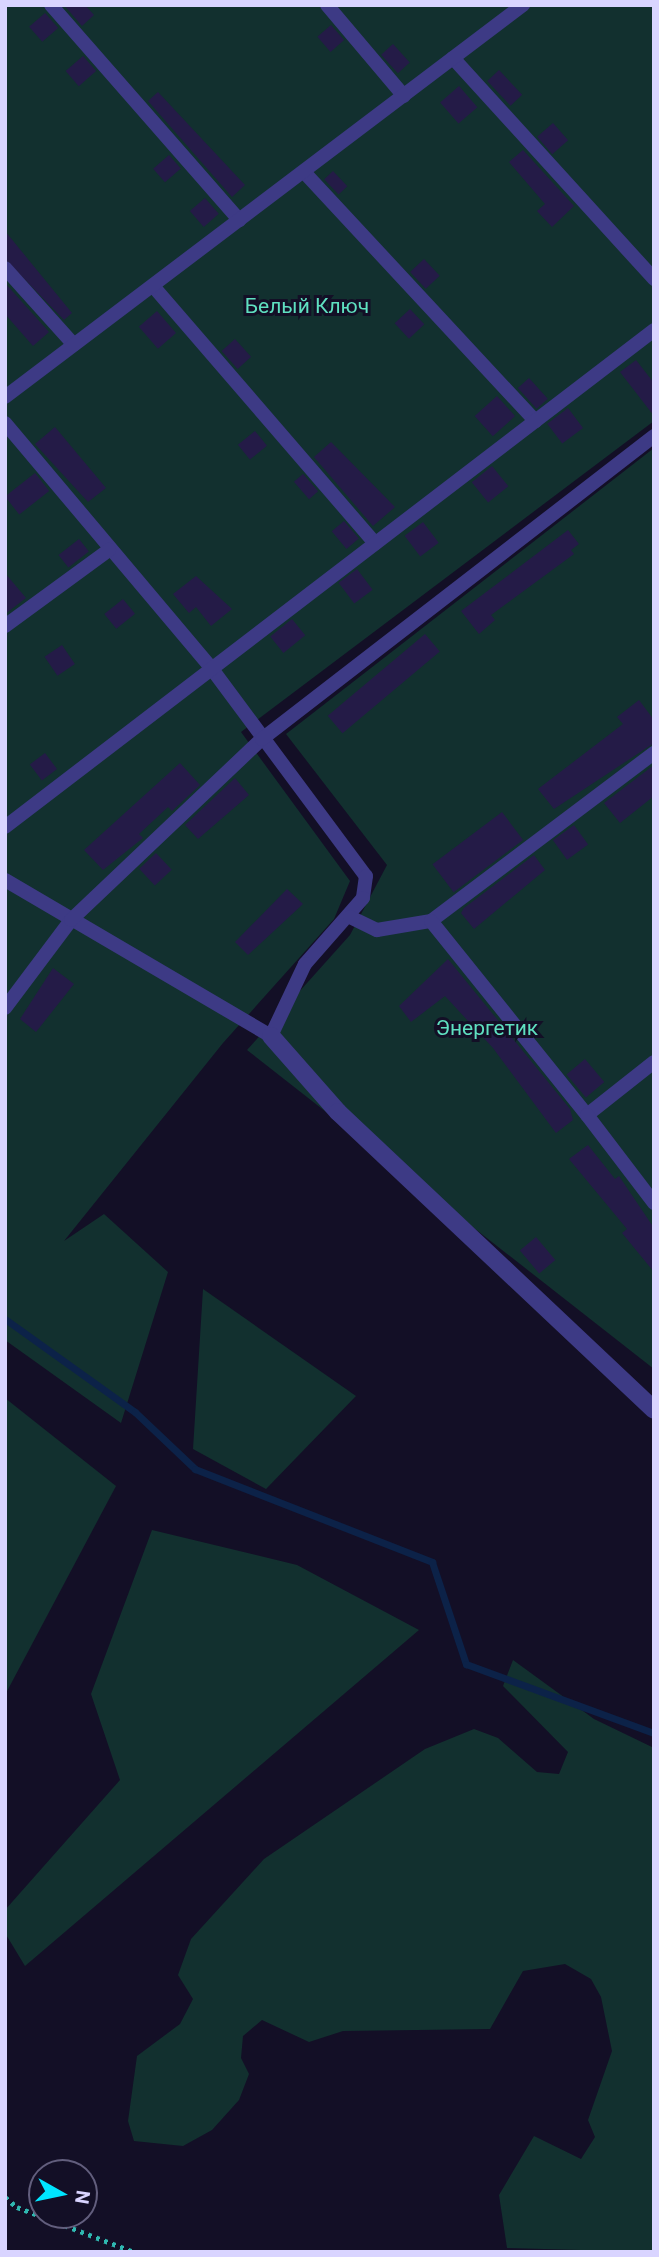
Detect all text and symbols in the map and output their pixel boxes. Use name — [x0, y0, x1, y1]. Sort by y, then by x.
park label: Белый Ключ — [245, 293, 369, 319]
park label: Энергетик — [436, 1015, 538, 1041]
north arrow — [28, 2159, 98, 2229]
text: N — [70, 2189, 95, 2205]

